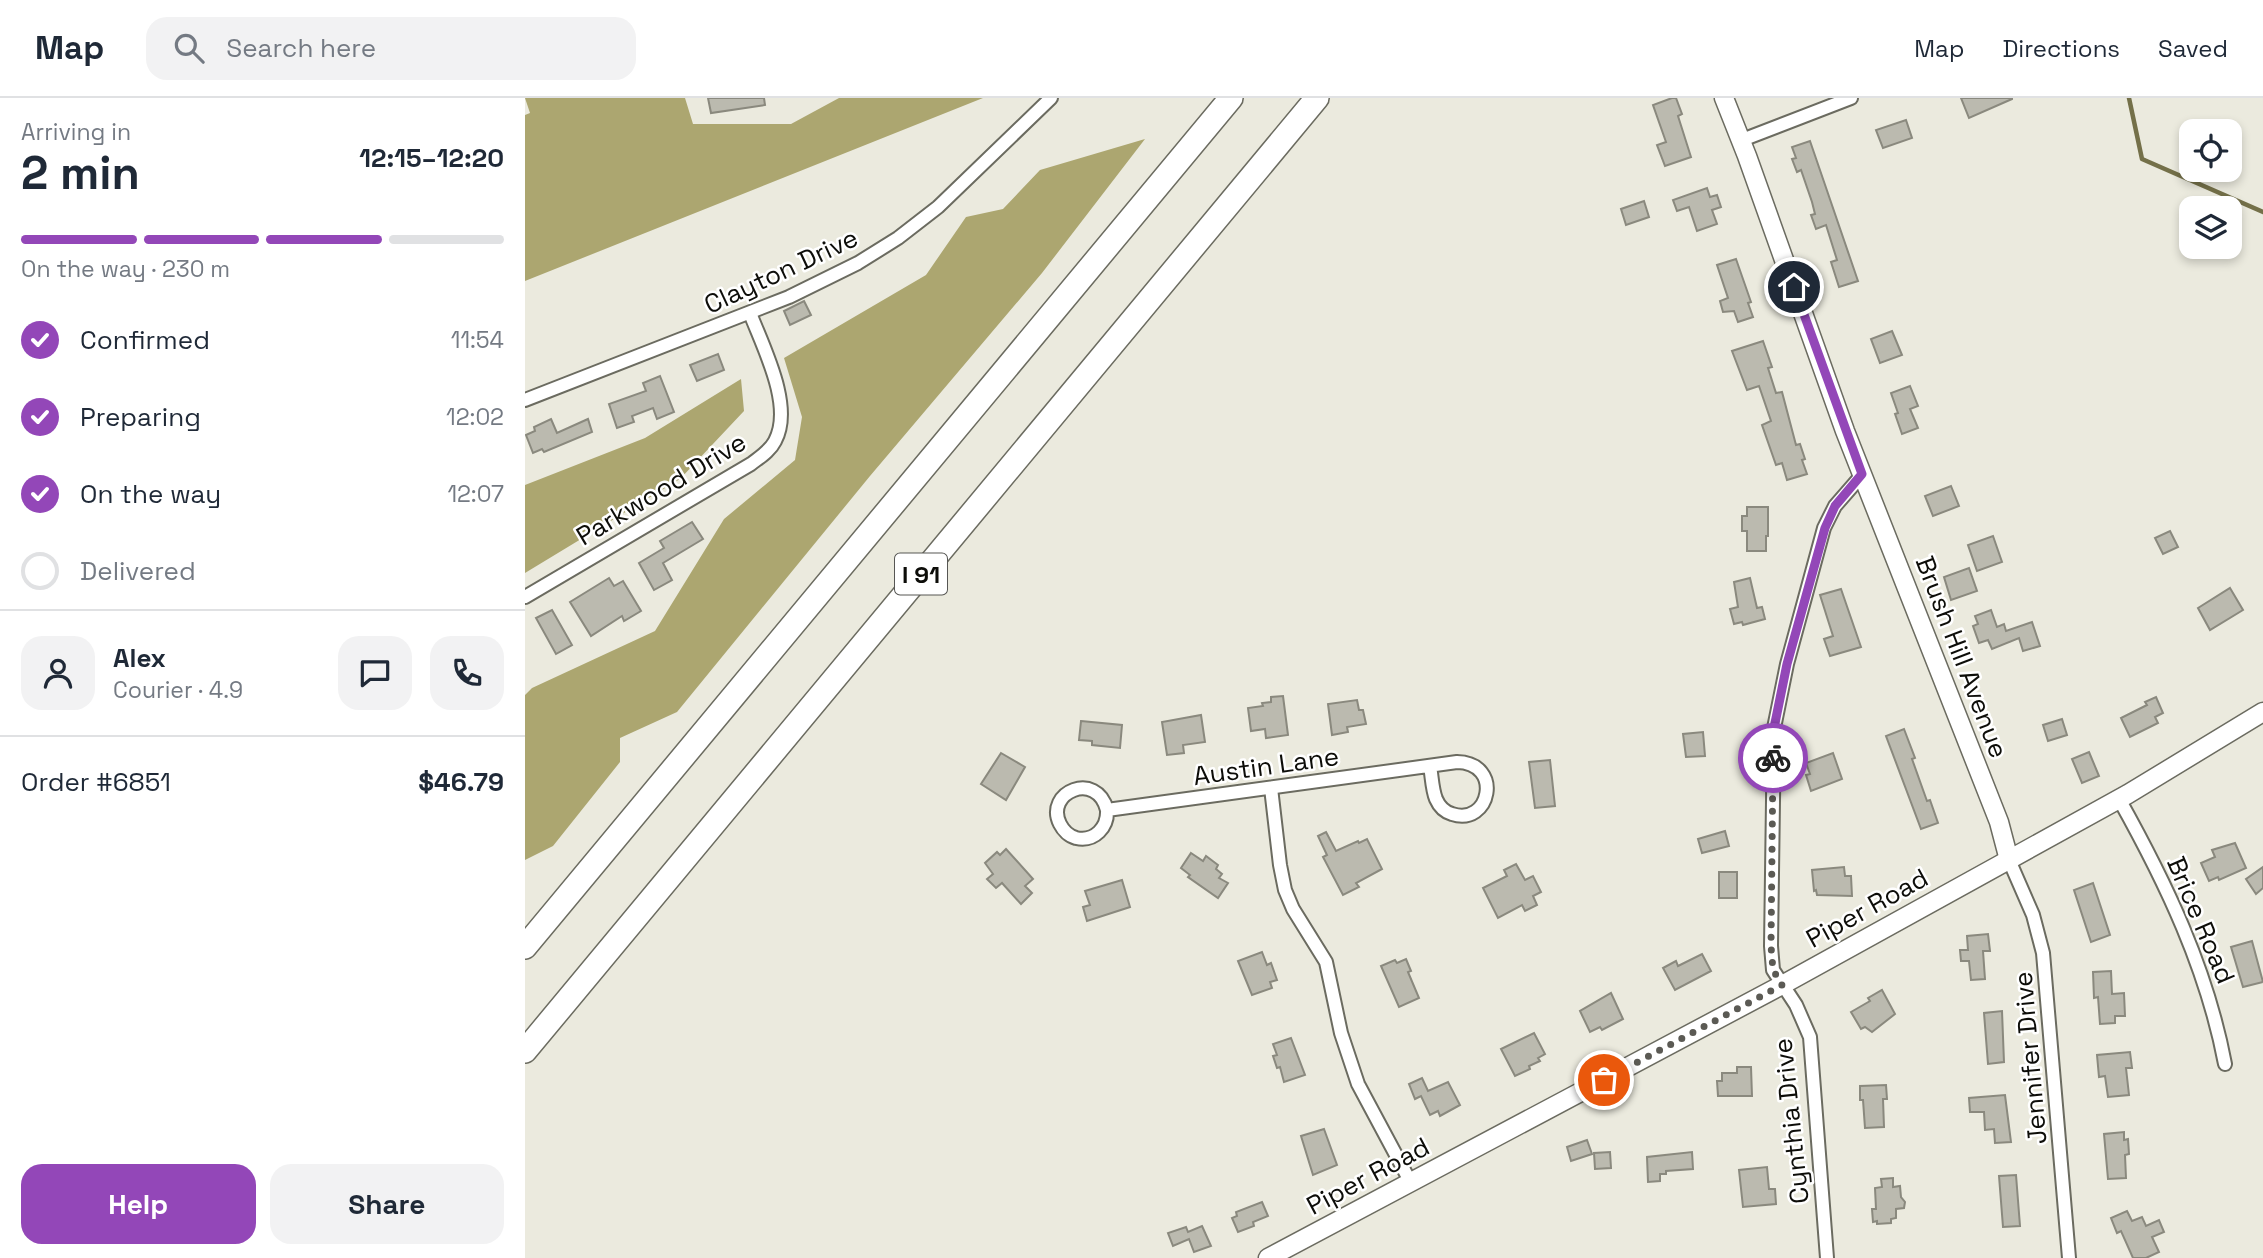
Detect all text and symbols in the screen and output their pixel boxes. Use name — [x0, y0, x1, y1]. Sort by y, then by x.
search box — [146, 17, 636, 80]
text: Map — [35, 27, 104, 69]
icon: search — [170, 29, 208, 67]
text: Search here — [226, 31, 376, 65]
text: Map — [1914, 33, 1964, 64]
text: Directions — [2002, 33, 2120, 64]
text: Saved — [2158, 33, 2228, 64]
text: Arriving in — [21, 117, 131, 147]
map controls — [2179, 119, 2242, 259]
button: locate — [2179, 119, 2242, 182]
text: 12:15–12:20 — [359, 141, 504, 175]
text: 2 min — [21, 144, 140, 202]
button: layers — [2179, 196, 2242, 259]
street label: Clayton Drive — [699, 220, 863, 322]
text: On the way · 230 m — [21, 254, 230, 284]
pin — [1764, 257, 1824, 317]
icon: home — [1775, 268, 1813, 306]
icon: check — [21, 321, 59, 359]
text: Confirmed — [80, 323, 210, 357]
text: 11:54 — [451, 325, 504, 355]
icon: check — [21, 398, 59, 436]
text: Preparing — [80, 400, 201, 434]
text: 12:02 — [446, 402, 504, 432]
street label: Parkwood Drive — [570, 425, 752, 553]
icon: check — [21, 475, 59, 513]
text: On the way — [80, 477, 221, 511]
text: 12:07 — [447, 479, 504, 509]
street label: Brush Hill Avenue — [1908, 551, 2016, 763]
text: Delivered — [80, 554, 196, 588]
road number: I 91 — [895, 554, 947, 594]
button: person — [21, 636, 95, 710]
button: chat — [338, 636, 412, 710]
button: phone — [430, 636, 504, 710]
text: Alex — [113, 641, 166, 675]
text: Courier · 4.9 — [113, 675, 243, 705]
courier — [1738, 723, 1808, 793]
street label: Austin Lane — [1191, 739, 1341, 793]
icon: bike — [1754, 739, 1792, 777]
text: Order #6851 — [21, 765, 171, 799]
text: $46.79 — [418, 765, 504, 799]
street label: Brice Road — [2159, 851, 2243, 989]
street label: Piper Road — [1800, 861, 1934, 955]
street label: Jennifer Drive — [2006, 970, 2054, 1146]
street label: Cynthia Drive — [1765, 1036, 1817, 1206]
pin — [1574, 1050, 1634, 1110]
icon: bag — [1585, 1061, 1623, 1099]
street label: Piper Road — [1301, 1129, 1435, 1223]
button: Help — [21, 1164, 256, 1244]
button: Share — [270, 1164, 504, 1244]

